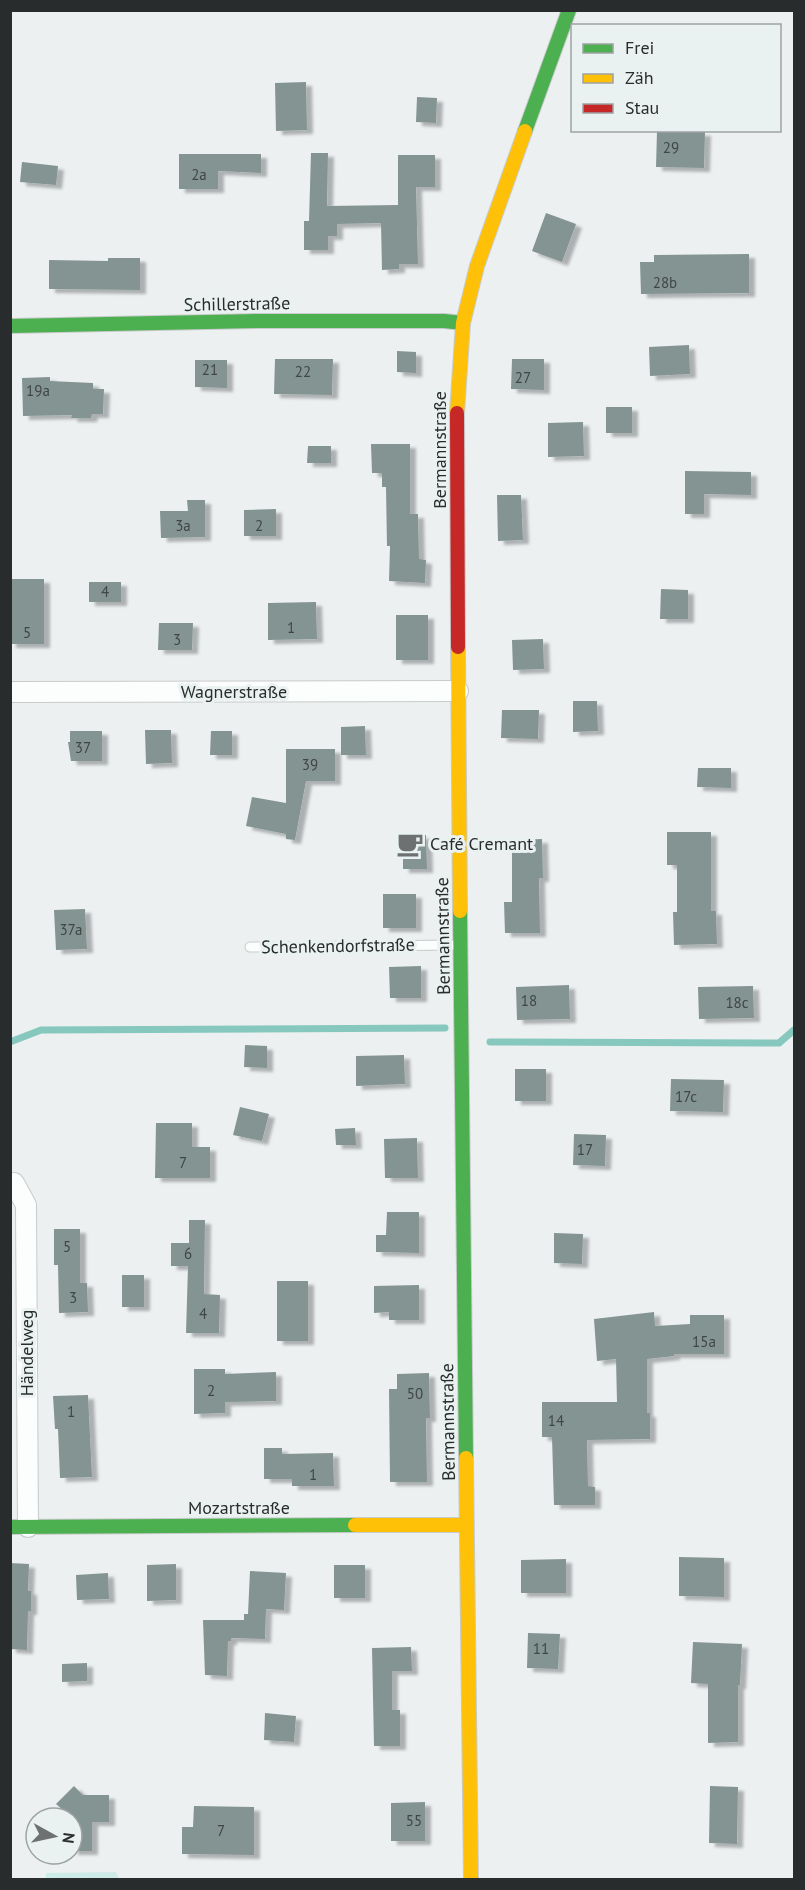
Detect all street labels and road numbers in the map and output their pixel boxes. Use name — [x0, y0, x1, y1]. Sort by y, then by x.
street label: Schillerstraße — [183, 291, 291, 316]
street label: Bermannstraße — [428, 391, 451, 509]
street label: Wagnerstraße — [181, 680, 287, 703]
street label: Bermannstraße — [430, 877, 455, 995]
street label: Schenkendorfstraße — [261, 933, 415, 958]
street label: Händelweg — [15, 1310, 38, 1396]
street label: Bermannstraße — [435, 1363, 460, 1481]
street label: Mozartstraße — [188, 1496, 290, 1519]

